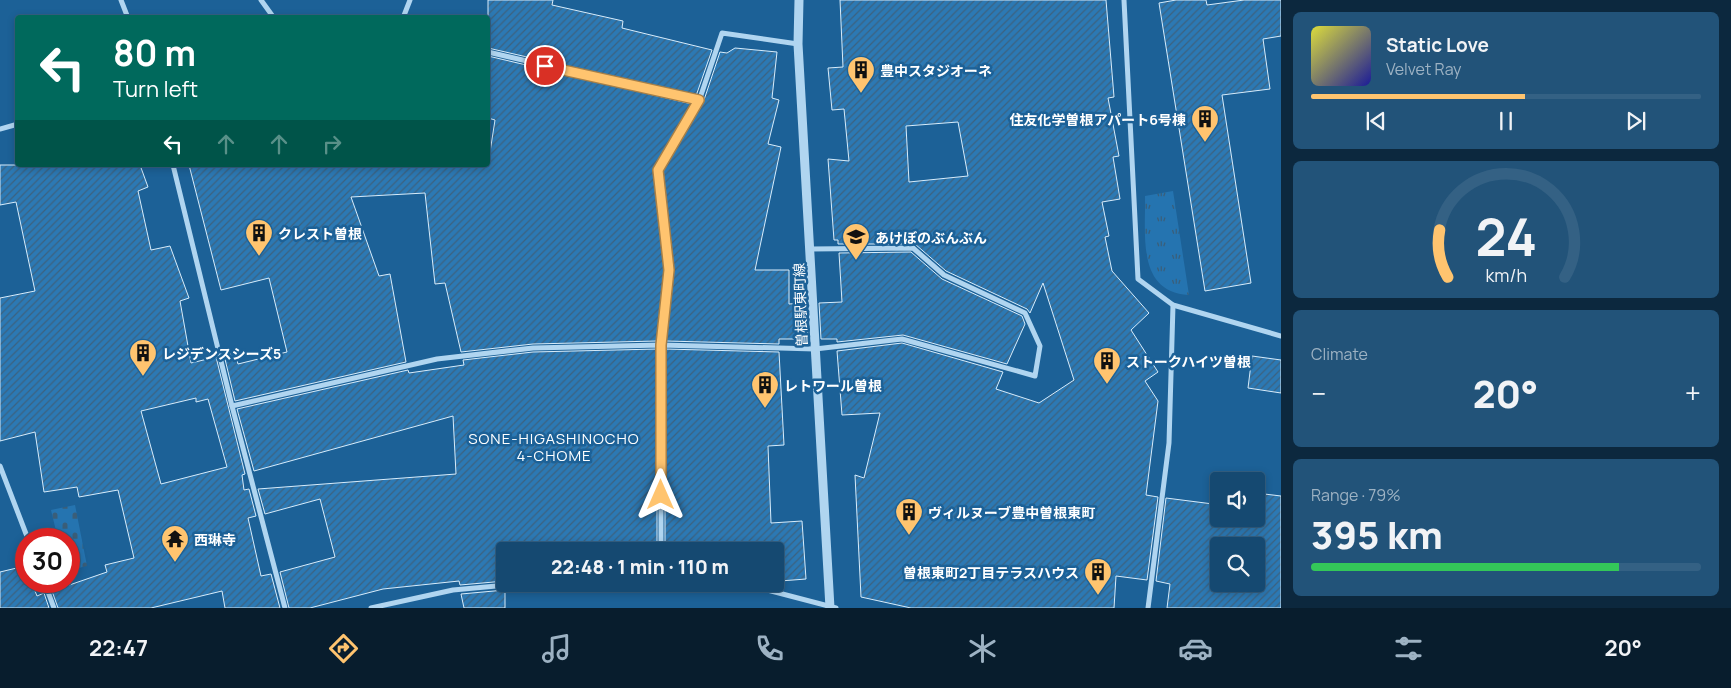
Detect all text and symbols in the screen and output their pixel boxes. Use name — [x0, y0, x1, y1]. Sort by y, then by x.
text: 80 m — [113, 29, 196, 77]
text: Static Love — [1386, 32, 1489, 58]
icon: left — [30, 35, 95, 100]
pin — [524, 45, 566, 87]
icon: arrive — [531, 52, 559, 80]
building icon: 豊中スタジオーネ — [846, 55, 876, 94]
text: Velvet Ray — [1386, 58, 1462, 80]
place label: 豊中スタジオーネ — [880, 61, 992, 80]
text: Turn left — [113, 74, 198, 104]
building icon: 住友化学曽根アパート6号棟 — [1190, 104, 1220, 143]
icon: previous — [1362, 107, 1390, 135]
icon: pause — [1492, 107, 1520, 135]
icon: next — [1622, 107, 1650, 135]
place label: 住友化学曽根アパート6号棟 — [1010, 110, 1186, 129]
icon: left — [159, 130, 187, 158]
icon: ahead — [212, 130, 240, 158]
icon: ahead — [265, 130, 293, 158]
icon: right — [318, 130, 346, 158]
text: 24 — [1475, 201, 1537, 272]
building icon: クレスト曽根 — [244, 218, 274, 257]
school or university icon: あけぼのぶんぶん — [841, 222, 871, 261]
place label: クレスト曽根 — [278, 224, 362, 243]
place label: あけぼのぶんぶん — [875, 228, 987, 247]
street label: 曽根駅東町線 — [789, 263, 811, 347]
text: km/h — [1485, 263, 1527, 287]
building icon: レジデンスシーズ5 — [128, 338, 158, 377]
text: Climate — [1311, 343, 1368, 365]
place label: レジデンスシーズ5 — [162, 344, 281, 363]
building icon: ストークハイツ曽根 — [1092, 346, 1122, 385]
place label: ストークハイツ曽根 — [1126, 352, 1251, 371]
text: 20° — [1473, 367, 1538, 419]
building icon: レトワール曽根 — [750, 370, 780, 409]
text: − — [1311, 374, 1326, 412]
text: + — [1685, 374, 1701, 412]
place label: レトワール曽根 — [784, 376, 882, 395]
district label: SONE-HIGASHINOCHO 4-CHOME — [468, 428, 640, 466]
position arrow — [634, 468, 686, 520]
map controls — [1210, 472, 1265, 592]
button: sound — [1210, 472, 1265, 527]
text: Range · 79% — [1311, 484, 1401, 506]
building icon: ヴィルヌーブ豊中曽根東町 — [894, 497, 924, 536]
place label: ヴィルヌーブ豊中曽根東町 — [928, 503, 1095, 522]
text: 395 km — [1311, 508, 1443, 560]
temple icon: 西琳寺 — [160, 524, 190, 563]
speed limit sign: 30 — [15, 528, 80, 593]
place label: 西琳寺 — [194, 530, 236, 549]
button: search — [1210, 537, 1265, 592]
text: 22:48 · 1 min · 110 m — [551, 554, 729, 580]
building icon: 曽根東町2丁目テラスハウス — [1083, 557, 1113, 596]
place label: 曽根東町2丁目テラスハウス — [903, 563, 1079, 582]
icon: directions — [326, 631, 361, 666]
icon: music — [539, 631, 574, 666]
icon: phone — [752, 631, 787, 666]
icon: climate — [965, 631, 1000, 666]
icon: car — [1178, 631, 1213, 666]
icon: filters — [1391, 631, 1426, 666]
text: 22:47 — [89, 633, 148, 663]
text: 20° — [1604, 633, 1642, 663]

